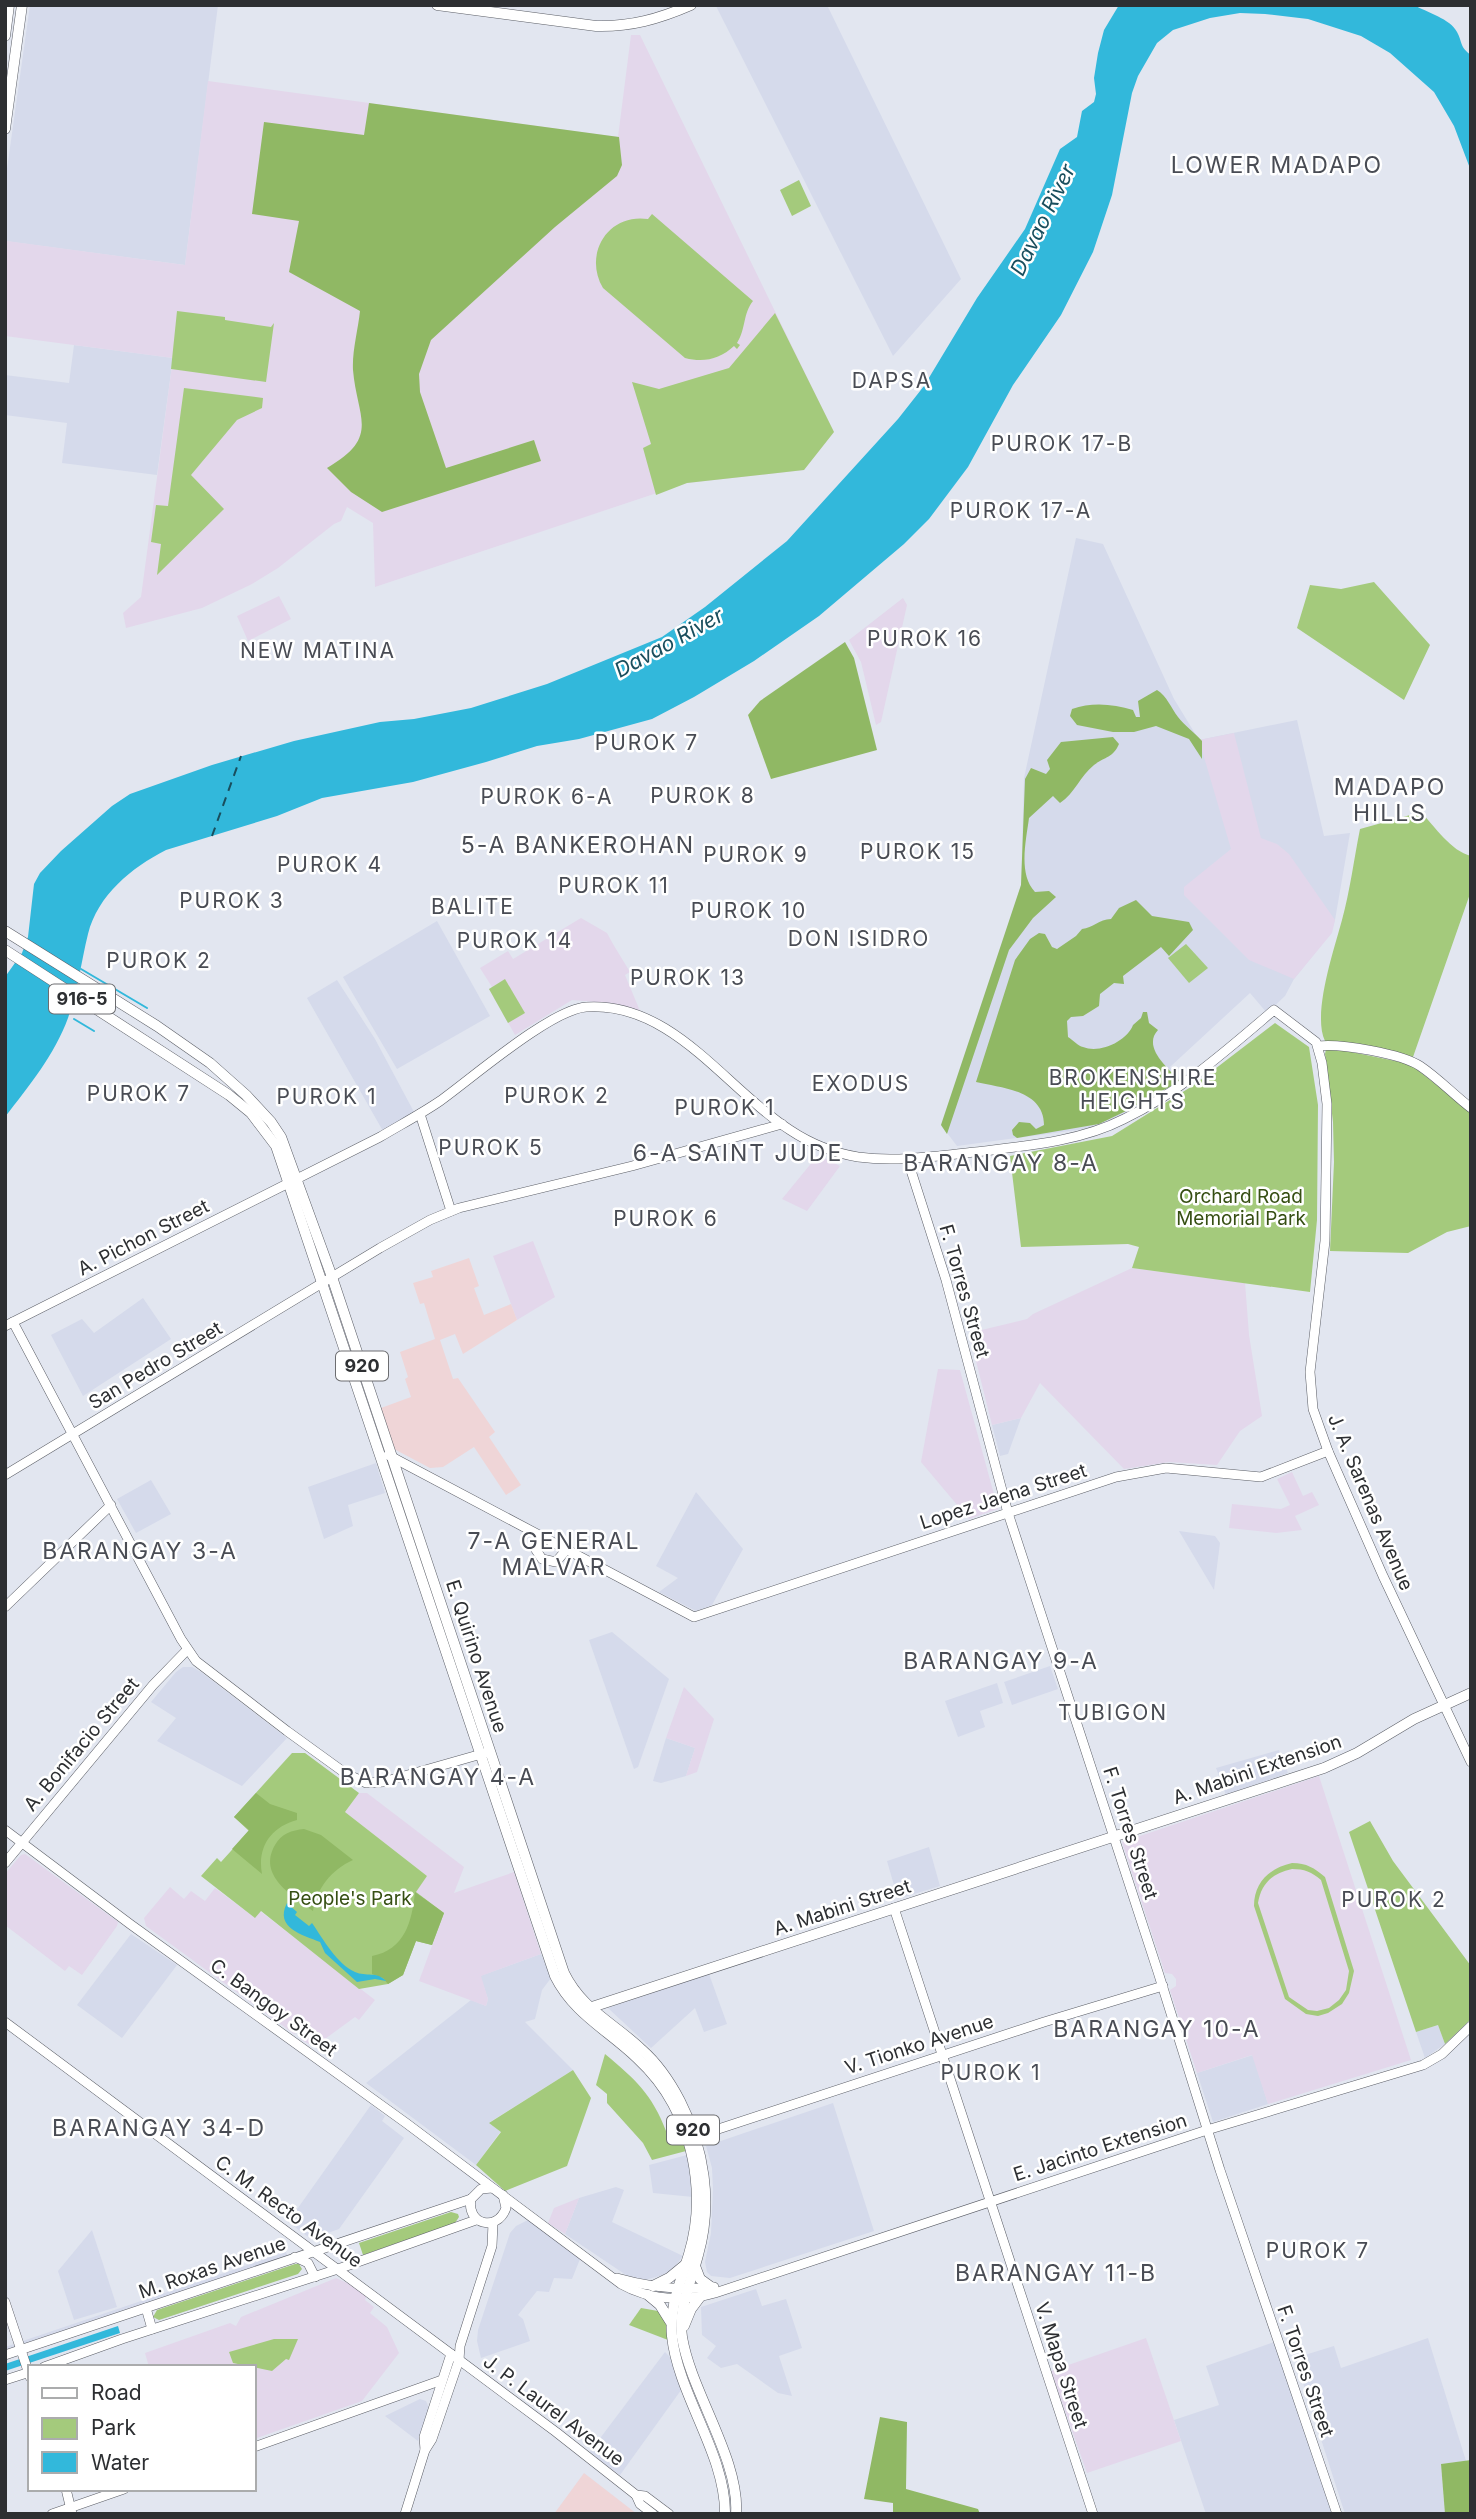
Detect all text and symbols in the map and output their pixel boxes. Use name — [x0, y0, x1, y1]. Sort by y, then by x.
district label: LOWER MADAPO — [1171, 151, 1383, 179]
water label: Davao River — [1005, 159, 1081, 279]
district label: DAPSA — [852, 368, 932, 393]
district label: PUROK 17-B — [991, 431, 1133, 456]
district label: PUROK 17-A — [950, 498, 1092, 523]
water label: Davao River — [610, 602, 728, 683]
district label: PUROK 16 — [867, 626, 983, 651]
district label: NEW MATINA — [240, 638, 396, 663]
district label: PUROK 7 — [595, 730, 699, 755]
district label: MADAPO HILLS — [1334, 773, 1446, 827]
district label: PUROK 8 — [650, 783, 756, 808]
district label: PUROK 6-A — [480, 784, 614, 809]
district label: 5-A BANKEROHAN — [461, 831, 695, 859]
district label: PUROK 15 — [860, 839, 976, 864]
district label: PUROK 9 — [703, 842, 809, 867]
district label: PUROK 4 — [277, 852, 383, 877]
district label: PUROK 11 — [558, 873, 670, 898]
district label: PUROK 3 — [179, 888, 285, 913]
district label: BALITE — [431, 894, 515, 919]
district label: PUROK 10 — [691, 898, 807, 923]
district label: DON ISIDRO — [788, 926, 930, 951]
district label: PUROK 14 — [457, 928, 573, 953]
district label: PUROK 2 — [106, 948, 212, 973]
district label: PUROK 13 — [630, 965, 746, 990]
road number: 916-5 — [49, 984, 115, 1014]
district label: BROKENSHIRE HEIGHTS — [1049, 1065, 1217, 1114]
district label: EXODUS — [812, 1071, 910, 1096]
district label: PUROK 7 — [87, 1081, 191, 1106]
district label: PUROK 2 — [504, 1083, 610, 1108]
district label: PUROK 1 — [276, 1084, 378, 1109]
district label: PUROK 1 — [674, 1095, 776, 1120]
district label: PUROK 5 — [438, 1135, 544, 1160]
district label: 6-A SAINT JUDE — [633, 1139, 843, 1167]
district label: BARANGAY 8-A — [903, 1149, 1099, 1177]
park label: Orchard Road Memorial Park — [1176, 1185, 1306, 1230]
street label: A. Pichon Street — [74, 1194, 213, 1280]
district label: PUROK 6 — [613, 1206, 719, 1231]
street label: F. Torres Street — [934, 1222, 995, 1361]
street label: San Pedro Street — [84, 1317, 226, 1414]
road number: 920 — [336, 1352, 388, 1380]
street label: J. A. Sarenas Avenue — [1323, 1410, 1418, 1594]
street label: Lopez Jaena Street — [917, 1459, 1089, 1534]
district label: 7-A GENERAL MALVAR — [468, 1527, 640, 1581]
district label: BARANGAY 3-A — [42, 1537, 238, 1565]
street label: E. Quirino Avenue — [441, 1577, 512, 1735]
district label: BARANGAY 9-A — [903, 1647, 1099, 1675]
street label: A. Bonifacio Street — [19, 1673, 144, 1816]
district label: TUBIGON — [1058, 1700, 1168, 1725]
street label: A. Mabini Extension — [1170, 1730, 1345, 1809]
district label: BARANGAY 4-A — [340, 1763, 536, 1791]
street label: F. Torres Street — [1098, 1764, 1163, 1902]
street label: A. Mabini Street — [771, 1874, 914, 1940]
park label: People's Park — [288, 1887, 412, 1910]
district label: PUROK 2 — [1341, 1887, 1447, 1912]
street label: C. Bangoy Street — [206, 1954, 342, 2061]
street label: V. Tionko Avenue — [842, 2010, 996, 2079]
district label: BARANGAY 10-A — [1053, 2015, 1261, 2043]
district label: PUROK 1 — [940, 2060, 1042, 2085]
street label: E. Jacinto Extension — [1011, 2109, 1190, 2186]
district label: BARANGAY 34-D — [52, 2114, 266, 2142]
road number: 920 — [667, 2116, 719, 2144]
street label: C. M. Recto Avenue — [211, 2150, 367, 2272]
street label: M. Roxas Avenue — [136, 2232, 289, 2303]
district label: PUROK 7 — [1266, 2238, 1370, 2263]
district label: BARANGAY 11-B — [955, 2259, 1157, 2287]
street label: V. Mapa Street — [1030, 2299, 1093, 2431]
street label: F. Torres Street — [1272, 2302, 1339, 2440]
street label: J. P. Laurel Avenue — [479, 2350, 629, 2471]
legend — [28, 2365, 256, 2491]
text: Road — [91, 2380, 142, 2405]
text: Park — [91, 2415, 136, 2440]
text: Water — [91, 2450, 149, 2475]

